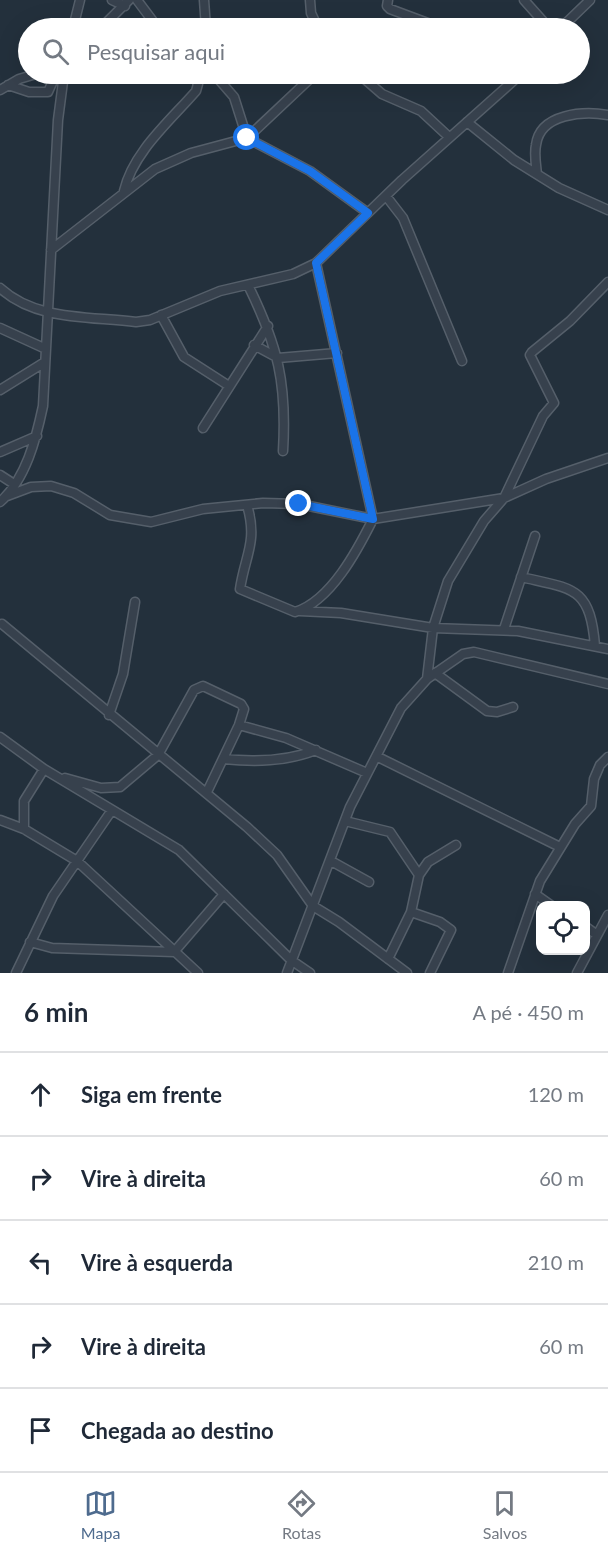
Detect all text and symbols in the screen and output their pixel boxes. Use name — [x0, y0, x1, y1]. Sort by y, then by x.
search box — [18, 18, 590, 84]
icon: search — [39, 35, 72, 68]
text: Pesquisar aqui — [87, 38, 225, 65]
route start — [233, 124, 259, 150]
route end — [285, 490, 311, 516]
map controls — [536, 901, 590, 955]
button: locate — [536, 901, 590, 955]
text: 6 min — [24, 996, 88, 1028]
text: A pé · 450 m — [472, 1000, 584, 1024]
icon: ahead — [24, 1078, 57, 1111]
text: Siga em frente — [81, 1081, 222, 1108]
text: 120 m — [528, 1082, 584, 1106]
icon: right — [24, 1162, 57, 1195]
text: Vire à direita — [81, 1165, 206, 1192]
text: 60 m — [539, 1166, 584, 1190]
icon: left — [24, 1246, 57, 1279]
text: Vire à esquerda — [81, 1249, 233, 1276]
text: 210 m — [528, 1250, 584, 1274]
icon: right — [24, 1330, 57, 1363]
text: Vire à direita — [81, 1333, 206, 1360]
text: 60 m — [539, 1334, 584, 1358]
icon: arrive — [24, 1414, 57, 1447]
text: Chegada ao destino — [81, 1417, 274, 1444]
tab: Mapa — [81, 1487, 120, 1542]
tab: Rotas — [282, 1487, 321, 1542]
tab: Salvos — [483, 1487, 527, 1542]

